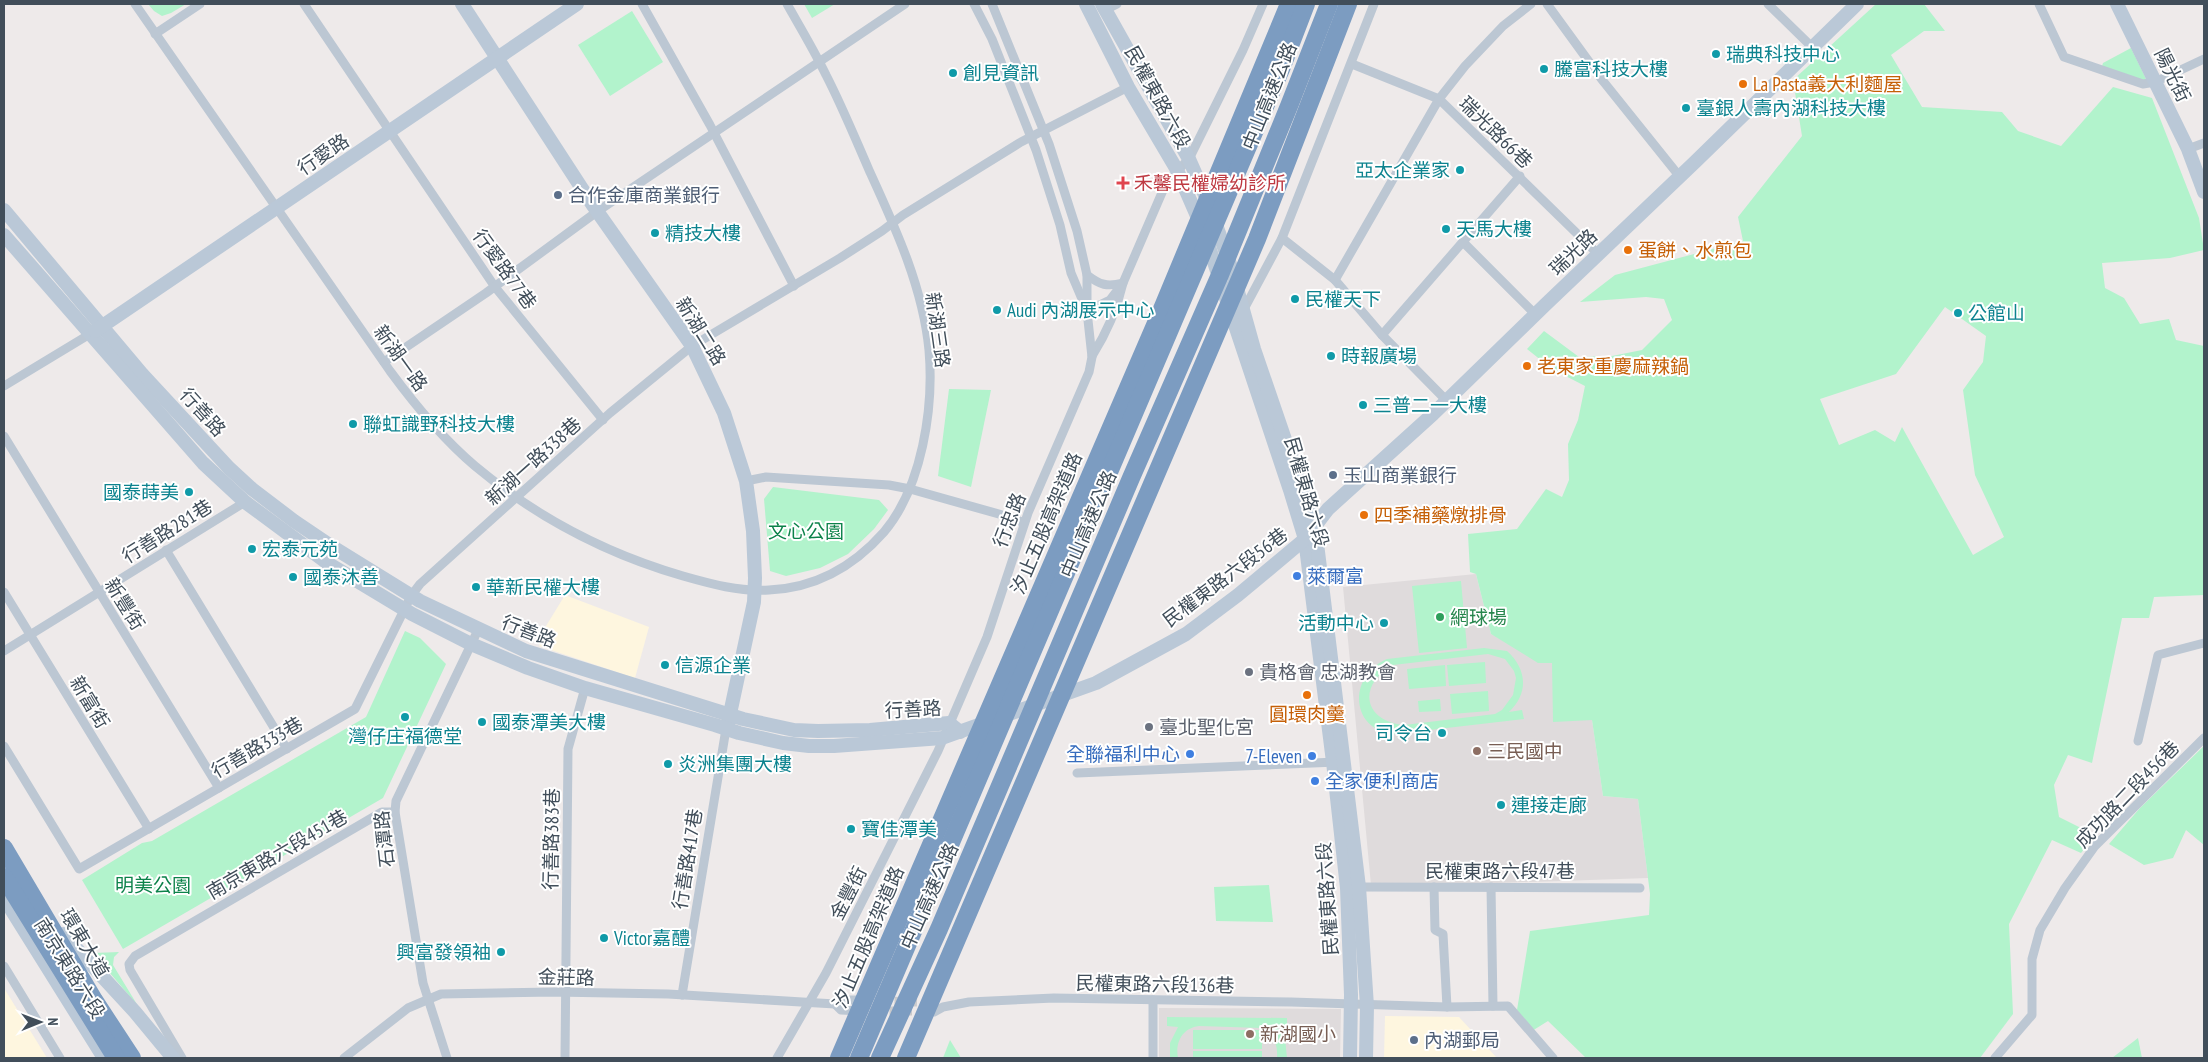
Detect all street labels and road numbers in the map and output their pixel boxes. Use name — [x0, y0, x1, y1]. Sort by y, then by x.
street label: 中山高速公路 — [1237, 39, 1301, 153]
street label: 民權東路六段 — [1120, 41, 1196, 153]
street label: 陽光街 — [2150, 44, 2196, 106]
street label: 瑞光路66巷 — [1454, 91, 1538, 173]
street label: 行愛路 — [293, 128, 353, 180]
street label: 行愛路77巷 — [468, 224, 542, 314]
street label: 瑞光路 — [1544, 224, 1602, 280]
street label: 新湖三路 — [921, 291, 955, 369]
street label: 新湖二路 — [671, 292, 731, 370]
street label: 新湖一路 — [369, 320, 433, 396]
street label: 行善路 — [175, 383, 231, 441]
street label: 新湖一路338巷 — [480, 412, 586, 510]
street label: 民權東路六段 — [1280, 434, 1334, 550]
street label: 汐止五股高架道路 — [1005, 448, 1087, 598]
street label: 中山高速公路 — [1055, 467, 1121, 581]
street label: 行忠路 — [988, 489, 1030, 551]
street label: 行善路281巷 — [118, 494, 216, 568]
street label: 民權東路六段56巷 — [1158, 522, 1292, 632]
street label: 新豐街 — [100, 573, 150, 635]
street label: 行善路 — [498, 610, 560, 652]
street label: 新富街 — [65, 671, 115, 733]
street label: 行善路 — [884, 696, 942, 722]
street label: 行善路333巷 — [207, 711, 307, 783]
street label: 成功路二段456巷 — [2070, 735, 2184, 853]
street label: 行善路383巷 — [538, 788, 564, 890]
street label: 南京東路六段451巷 — [202, 804, 352, 904]
street label: 行善路417巷 — [667, 807, 707, 911]
street label: 石潭路 — [369, 809, 399, 869]
street label: 中山高速公路 — [895, 839, 963, 953]
street label: 民權東路六段 — [1311, 841, 1343, 957]
street label: 民權東路六段47巷 — [1425, 859, 1575, 883]
street label: 金豐街 — [824, 862, 872, 924]
street label: 汐止五股高架道路 — [827, 862, 909, 1012]
street label: 環東大道 — [55, 904, 115, 982]
street label: 南京東路六段 — [30, 913, 110, 1023]
street label: 金莊路 — [537, 965, 595, 989]
street label: 民權東路六段136巷 — [1075, 971, 1235, 997]

